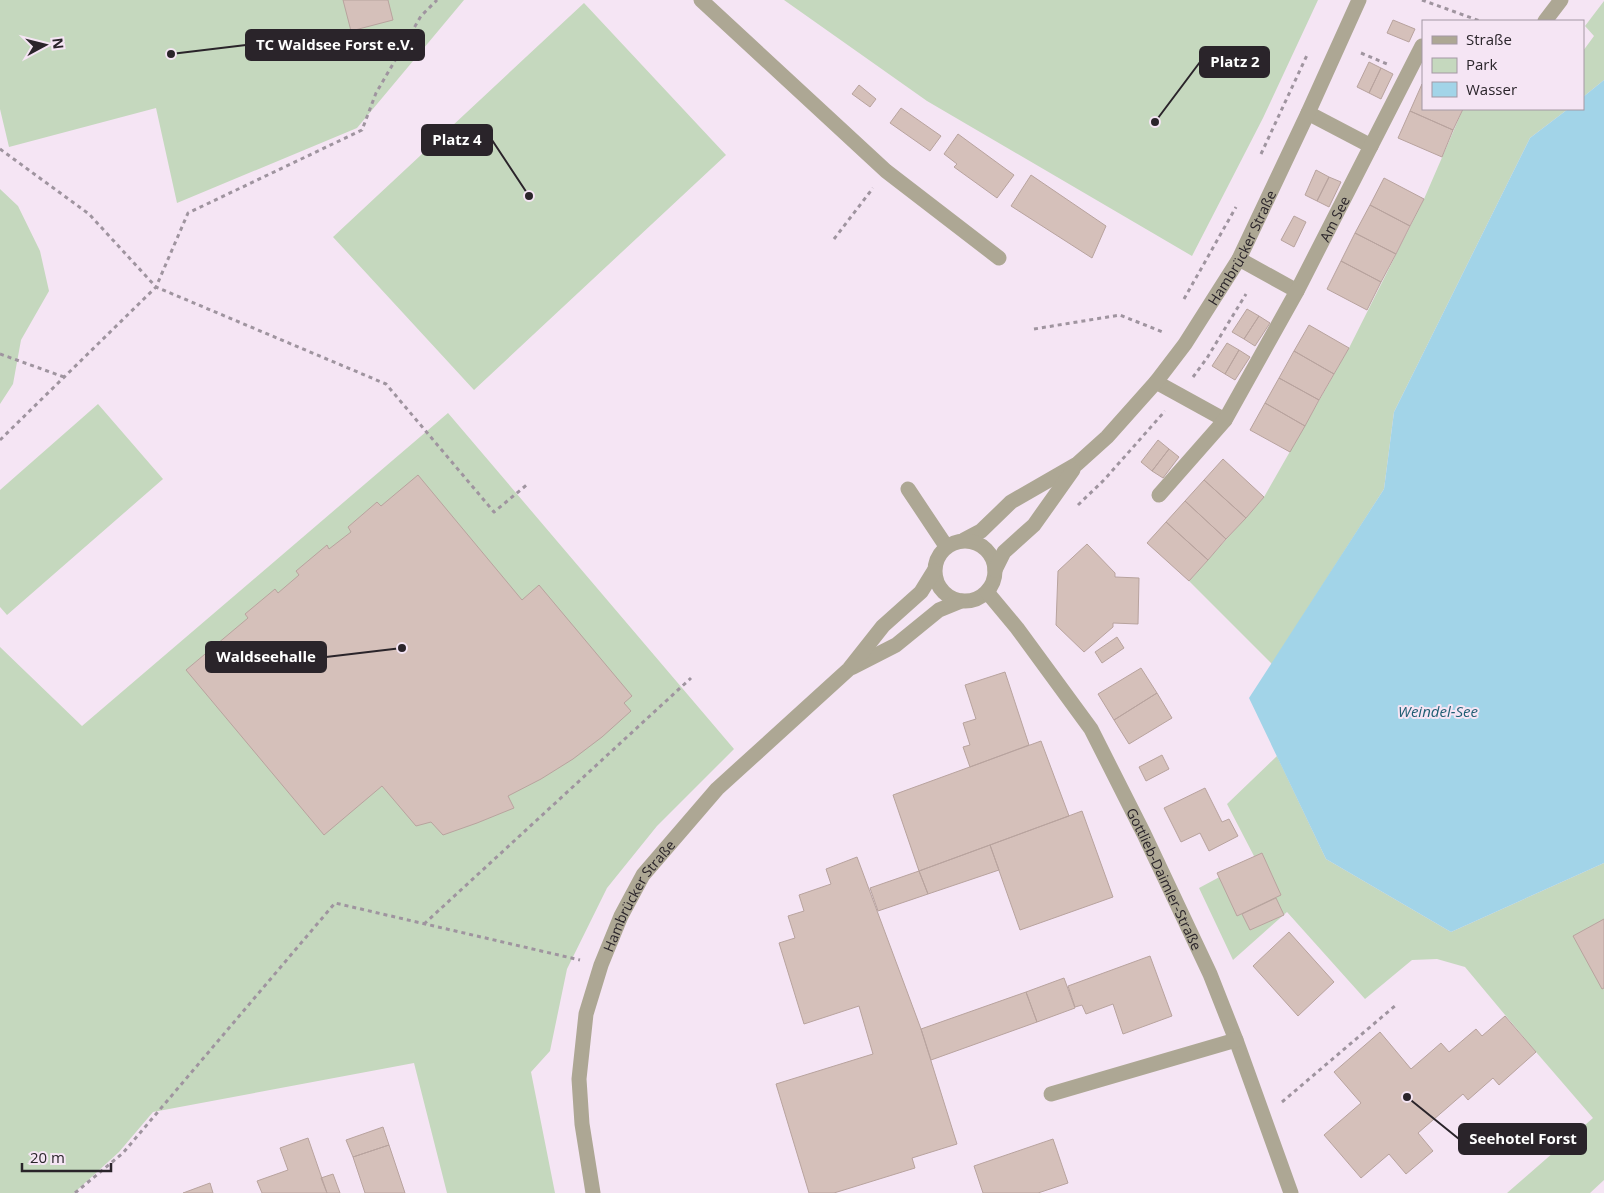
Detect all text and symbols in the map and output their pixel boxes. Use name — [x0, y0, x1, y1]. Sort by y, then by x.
north arrow — [20, 20, 70, 70]
legend — [1422, 20, 1584, 110]
text: Straße — [1466, 29, 1512, 49]
callout: TC Waldsee Forst e.V. — [246, 30, 424, 60]
text: TC Waldsee Forst e.V. — [256, 34, 414, 54]
text: N — [48, 37, 69, 50]
callout: Platz 2 — [1200, 47, 1269, 77]
text: Platz 2 — [1210, 51, 1260, 71]
text: Park — [1466, 54, 1497, 74]
text: Wasser — [1466, 79, 1517, 99]
callout: Platz 4 — [422, 125, 492, 155]
text: Platz 4 — [432, 129, 482, 149]
street label: Hambrücker Straße — [1203, 187, 1280, 309]
street label: Am See — [1314, 192, 1354, 245]
callout: Waldseehalle — [206, 642, 326, 672]
text: Waldseehalle — [216, 646, 316, 666]
water label: Weindel-See — [1398, 701, 1478, 721]
street label: Gottlieb-Daimler-Straße — [1123, 804, 1207, 953]
street label: Hambrücker Straße — [598, 835, 679, 954]
callout: Seehotel Forst — [1459, 1124, 1586, 1154]
text: Seehotel Forst — [1469, 1128, 1577, 1148]
scale bar — [22, 1140, 111, 1172]
text: 20 m — [30, 1147, 65, 1167]

